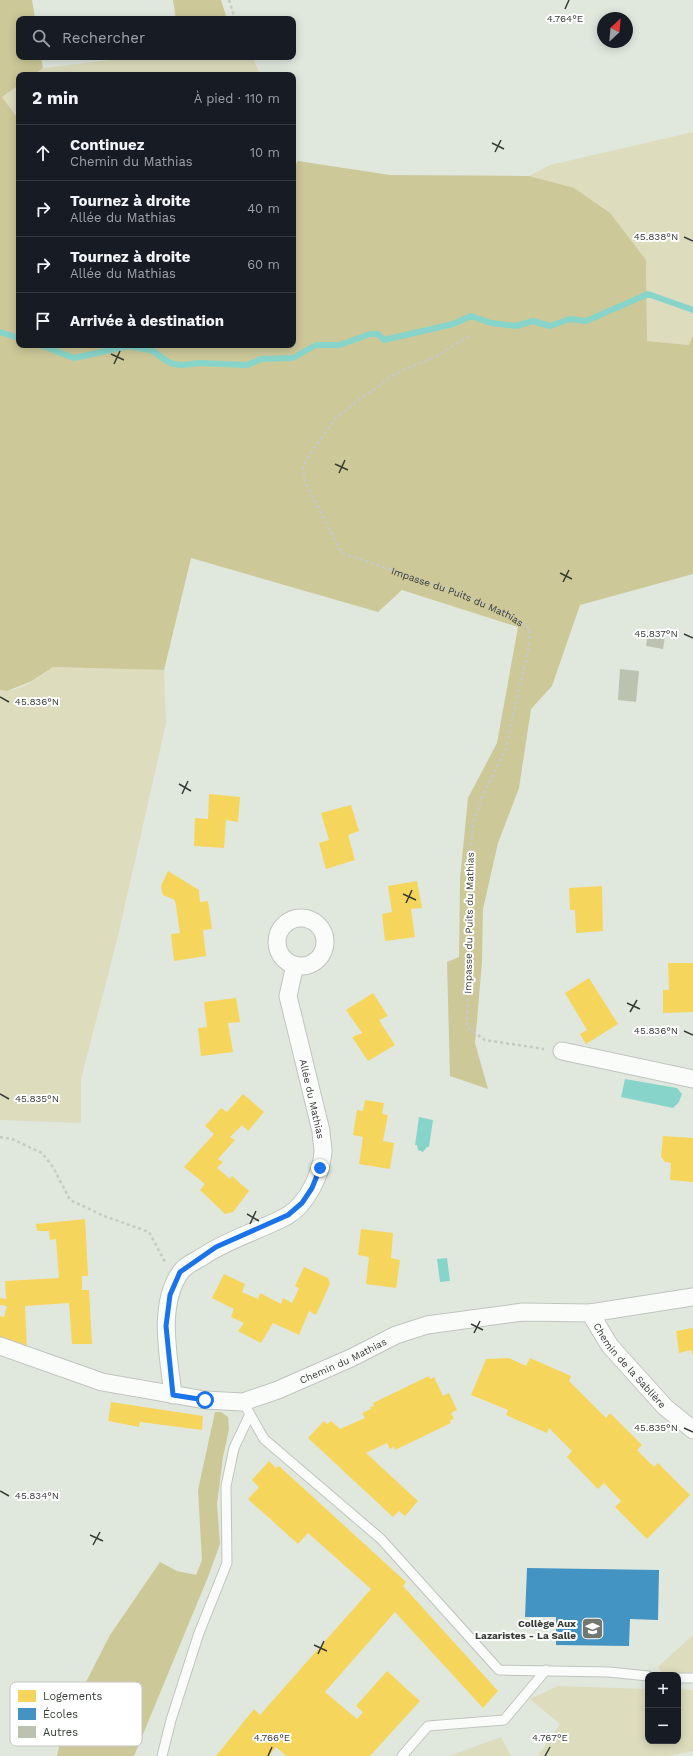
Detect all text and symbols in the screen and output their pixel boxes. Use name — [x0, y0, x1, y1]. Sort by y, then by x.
north arrow — [597, 12, 633, 48]
text: 4.764°E — [547, 13, 583, 24]
search box — [16, 16, 296, 60]
icon: search — [30, 27, 52, 49]
text: Rechercher — [62, 29, 145, 47]
text: 2 min — [32, 88, 78, 108]
text: À pied · 110 m — [194, 91, 280, 106]
text: Continuez — [70, 136, 144, 154]
icon: ahead — [32, 142, 54, 164]
text: 10 m — [250, 145, 280, 160]
text: Chemin du Mathias — [70, 154, 193, 169]
text: Tournez à droite — [70, 192, 190, 210]
icon: right — [32, 198, 54, 220]
text: 40 m — [247, 201, 280, 216]
text: Allée du Mathias — [70, 210, 176, 225]
text: 45.838°N — [634, 231, 678, 242]
text: Tournez à droite — [70, 248, 190, 266]
icon: right — [32, 254, 54, 276]
text: 60 m — [247, 257, 280, 272]
text: Allée du Mathias — [70, 266, 176, 281]
icon: arrive — [32, 310, 54, 332]
text: Arrivée à destination — [70, 312, 224, 330]
street label: Impasse du Puits du Mathias — [390, 565, 526, 628]
text: 45.837°N — [634, 628, 678, 639]
text: 45.836°N — [15, 696, 59, 707]
street label: Impasse du Puits du Mathias — [462, 852, 476, 994]
text: 45.836°N — [634, 1025, 678, 1036]
street label: Allée du Mathias — [297, 1058, 327, 1140]
text: 45.835°N — [15, 1093, 59, 1104]
route end — [311, 1159, 329, 1177]
street label: Chemin de la Sablière — [592, 1321, 669, 1410]
street label: Chemin du Mathias — [298, 1335, 388, 1385]
route start — [196, 1391, 214, 1409]
text: 45.835°N — [634, 1422, 678, 1433]
text: 45.834°N — [15, 1490, 59, 1501]
school or university icon: Collège Aux Lazaristes - La Salle — [579, 1616, 605, 1642]
place label: Collège Aux Lazaristes - La Salle — [475, 1618, 576, 1641]
map controls — [645, 1672, 681, 1744]
button: + — [645, 1672, 681, 1708]
legend — [10, 1682, 142, 1746]
text: Logements — [43, 1690, 102, 1703]
text: Écoles — [43, 1707, 78, 1721]
button: − — [645, 1708, 681, 1744]
text: Autres — [43, 1726, 78, 1739]
text: 4.766°E — [254, 1732, 290, 1743]
text: 4.767°E — [532, 1732, 568, 1743]

